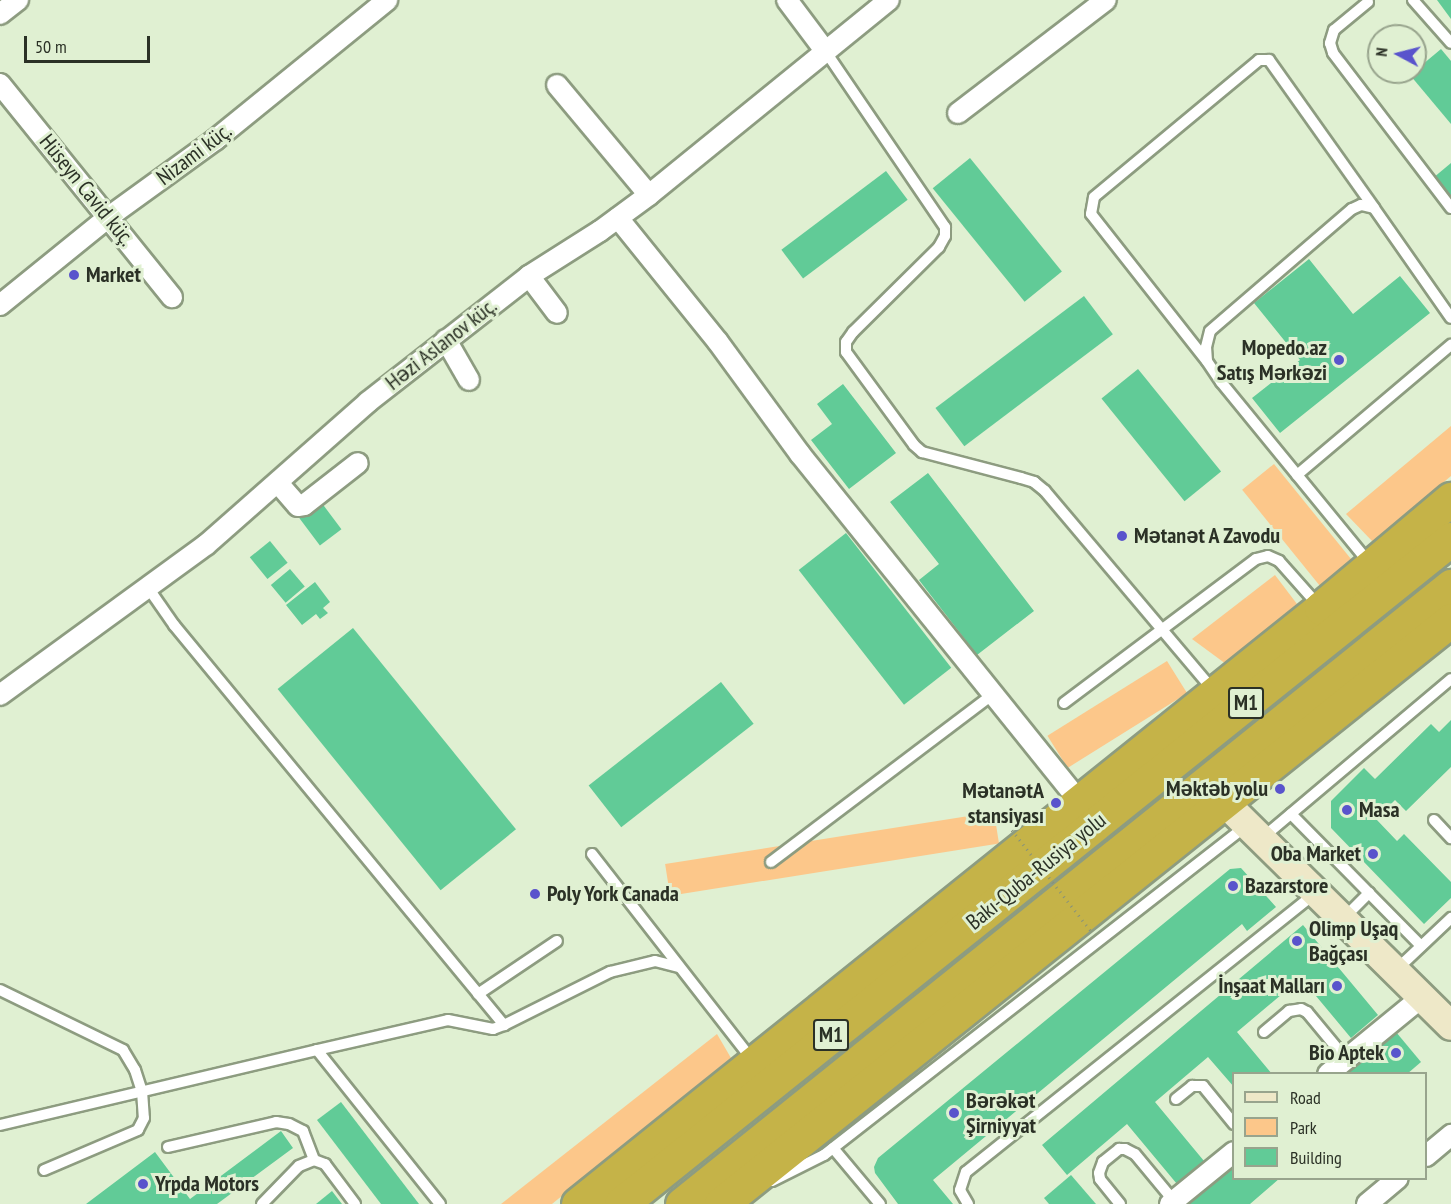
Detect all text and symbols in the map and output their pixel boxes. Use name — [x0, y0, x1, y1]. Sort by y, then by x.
scale bar — [27, 24, 153, 62]
north arrow — [1367, 24, 1427, 84]
text: 50 m — [35, 35, 67, 58]
text: N — [1371, 47, 1392, 58]
street label: Nizami küç. — [151, 117, 237, 191]
street label: Hüseyn Cavid küç. — [34, 129, 140, 251]
place label: Market — [86, 262, 141, 288]
marker: Market — [67, 268, 81, 282]
street label: Həzi Aslanov küç. — [380, 292, 502, 396]
place label: Mopedo.az Satış Mərkəzi — [1217, 334, 1327, 386]
marker: Mopedo.az Satış Mərkəzi — [1332, 353, 1346, 367]
place label: Mətanət A Zavodu — [1134, 523, 1282, 549]
marker: Mətanət A Zavodu — [1115, 529, 1129, 543]
road number: M1 — [1228, 685, 1264, 721]
place label: Məktəb yolu — [1166, 776, 1268, 802]
place label: MətanətA stansiyası — [962, 777, 1044, 828]
marker: Məktəb yolu — [1273, 782, 1287, 796]
marker: MətanətA stansiyası — [1049, 796, 1063, 810]
place label: Masa — [1359, 797, 1399, 823]
marker: Masa — [1340, 803, 1354, 817]
street label: Bakı-Quba-Rusiya yolu — [961, 807, 1111, 935]
place label: Oba Market — [1271, 841, 1361, 867]
marker: Oba Market — [1366, 847, 1380, 861]
place label: Bazarstore — [1245, 873, 1329, 899]
marker: Bazarstore — [1226, 879, 1240, 893]
place label: Poly York Canada — [547, 881, 681, 907]
marker: Poly York Canada — [528, 887, 542, 901]
place label: Olimp Uşaq Bağçası — [1309, 915, 1398, 966]
marker: Olimp Uşaq Bağçası — [1290, 934, 1304, 948]
place label: İnşaat Malları — [1218, 973, 1325, 999]
marker: İnşaat Malları — [1330, 979, 1344, 993]
road number: M1 — [813, 1017, 849, 1053]
place label: Bio Aptek — [1308, 1040, 1384, 1066]
marker: Bio Aptek — [1389, 1046, 1403, 1060]
legend — [1232, 1072, 1427, 1180]
text: Road — [1290, 1086, 1321, 1109]
place label: Bərəkət Şirniyyat — [966, 1087, 1036, 1138]
marker: Bərəkət Şirniyyat — [947, 1106, 961, 1120]
text: Park — [1290, 1116, 1317, 1139]
text: Building — [1290, 1146, 1342, 1169]
place label: Yrpda Motors — [155, 1171, 259, 1197]
marker: Yrpda Motors — [136, 1177, 150, 1191]

